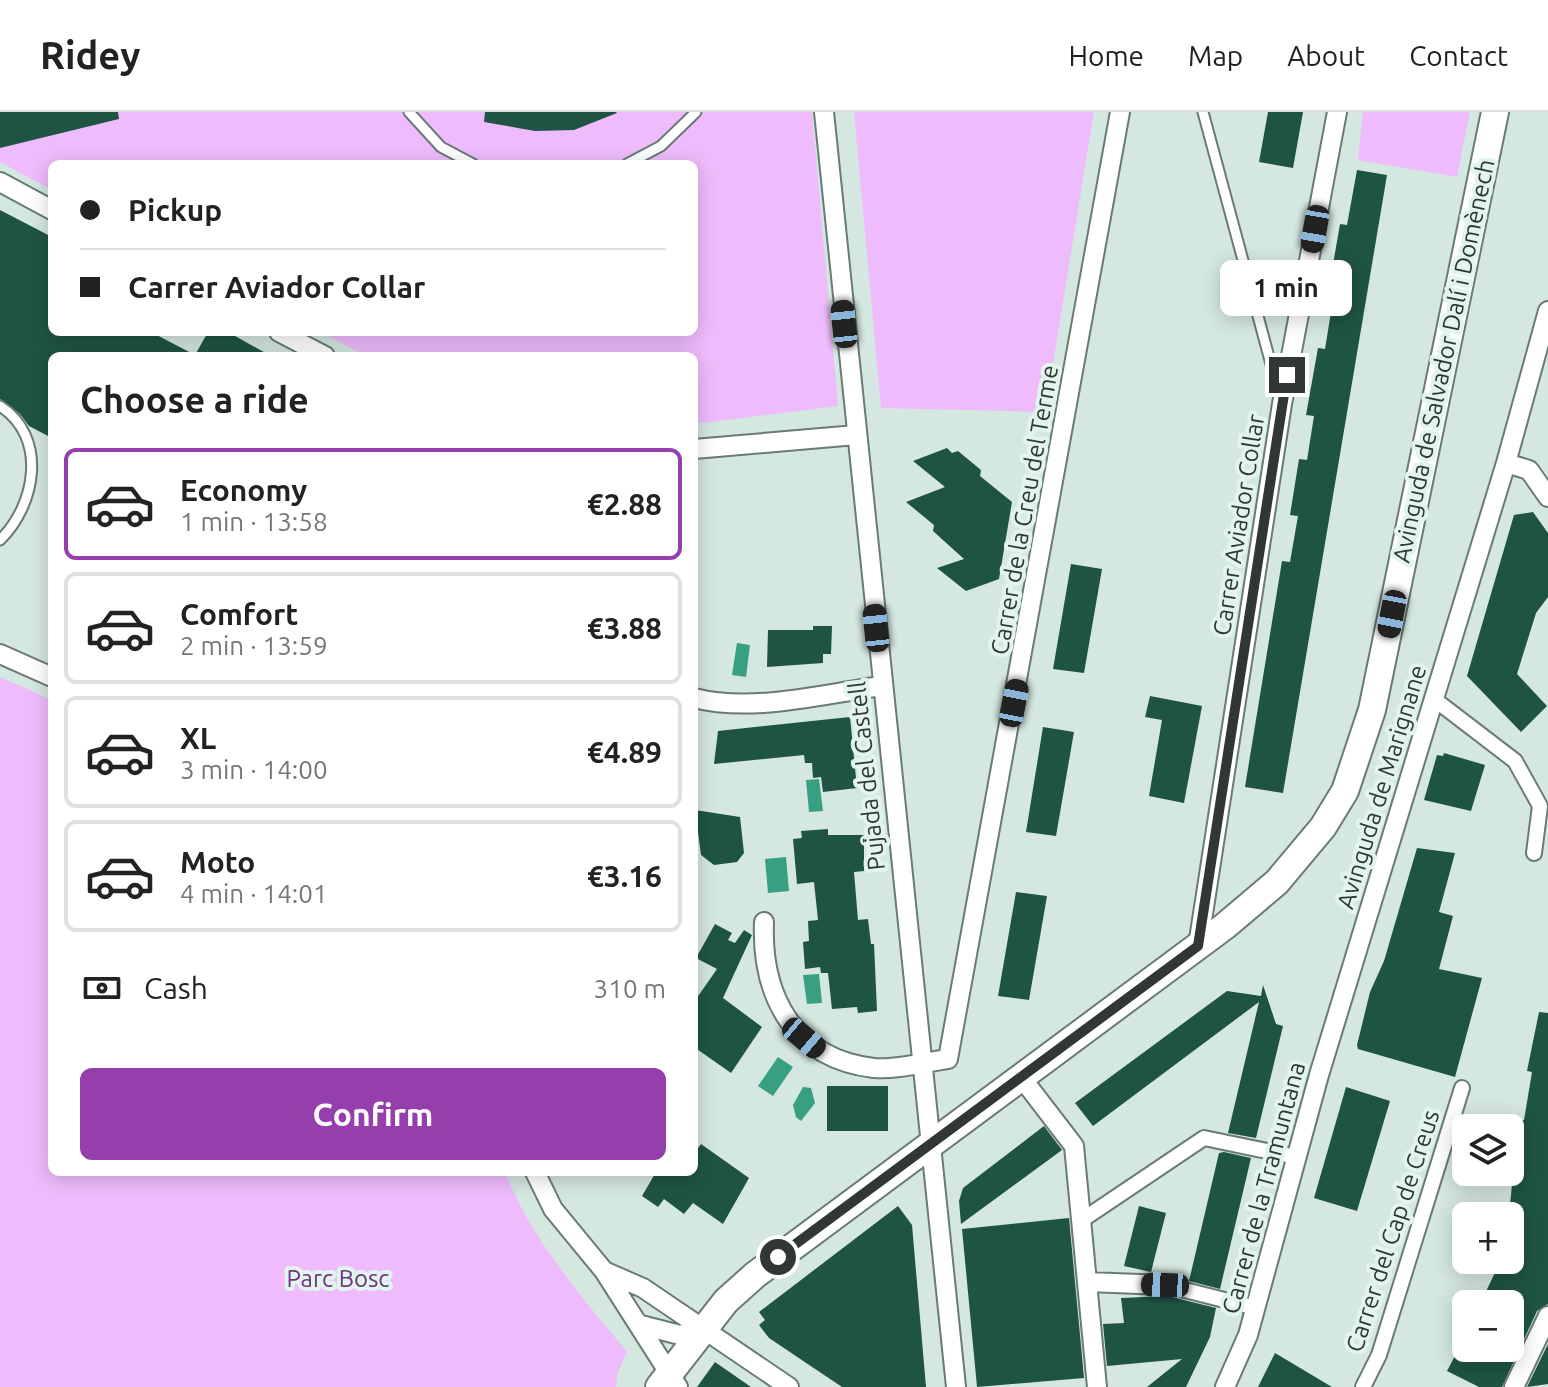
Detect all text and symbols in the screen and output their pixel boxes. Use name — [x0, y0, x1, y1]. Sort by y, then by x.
text: Ridey — [40, 34, 140, 76]
text: Home — [1069, 40, 1144, 71]
text: Map — [1188, 40, 1243, 71]
text: About — [1287, 40, 1365, 71]
text: Contact — [1409, 40, 1508, 71]
street label: Avinguda de Salvador Dalí i Domènech — [1388, 157, 1500, 565]
text: Pickup — [128, 193, 222, 227]
car — [1299, 203, 1331, 255]
callout: 1 min — [1221, 259, 1353, 315]
text: Carrer Aviador Collar — [128, 270, 425, 304]
text: 1 min — [1253, 273, 1319, 302]
car — [830, 299, 858, 349]
route end — [1269, 357, 1305, 393]
street label: Carrer de la Creu del Terme — [986, 363, 1063, 657]
text: Choose a ride — [80, 379, 309, 420]
street label: Carrer Aviador Collar — [1208, 412, 1269, 638]
icon: car — [84, 468, 156, 540]
text: Economy — [180, 473, 307, 507]
text: €2.88 — [587, 487, 662, 521]
text: 1 min · 13:58 — [180, 507, 328, 536]
car — [1376, 588, 1408, 640]
icon: car — [84, 592, 156, 664]
text: Comfort — [180, 597, 298, 631]
car — [862, 603, 890, 653]
text: €3.88 — [587, 611, 662, 645]
text: 2 min · 13:59 — [180, 631, 328, 660]
street label: Avinguda de Marignane — [1332, 662, 1432, 912]
car — [998, 677, 1030, 729]
street label: Pujada del Castell — [843, 680, 890, 872]
icon: car — [84, 716, 156, 788]
text: XL — [180, 721, 216, 755]
text: €4.89 — [587, 735, 662, 769]
text: 3 min · 14:00 — [180, 755, 328, 784]
icon: car — [84, 840, 156, 912]
text: Moto — [180, 845, 255, 879]
text: €3.16 — [587, 859, 662, 893]
text: 4 min · 14:01 — [180, 879, 328, 908]
icon: cash — [80, 966, 124, 1010]
text: Cash — [144, 971, 208, 1005]
text: 310 m — [594, 974, 666, 1003]
car — [778, 1013, 830, 1063]
street label: Carrer de la Tramuntana — [1217, 1059, 1310, 1317]
button: Confirm — [80, 1068, 666, 1160]
street label: Carrer del Cap de Creus — [1341, 1107, 1444, 1355]
map controls — [1452, 1114, 1524, 1362]
button: layers — [1452, 1114, 1524, 1186]
button: + — [1452, 1202, 1524, 1274]
route start — [760, 1239, 796, 1275]
park label: Parc Bosc — [286, 1265, 390, 1292]
car — [1141, 1272, 1189, 1298]
button: − — [1452, 1290, 1524, 1362]

